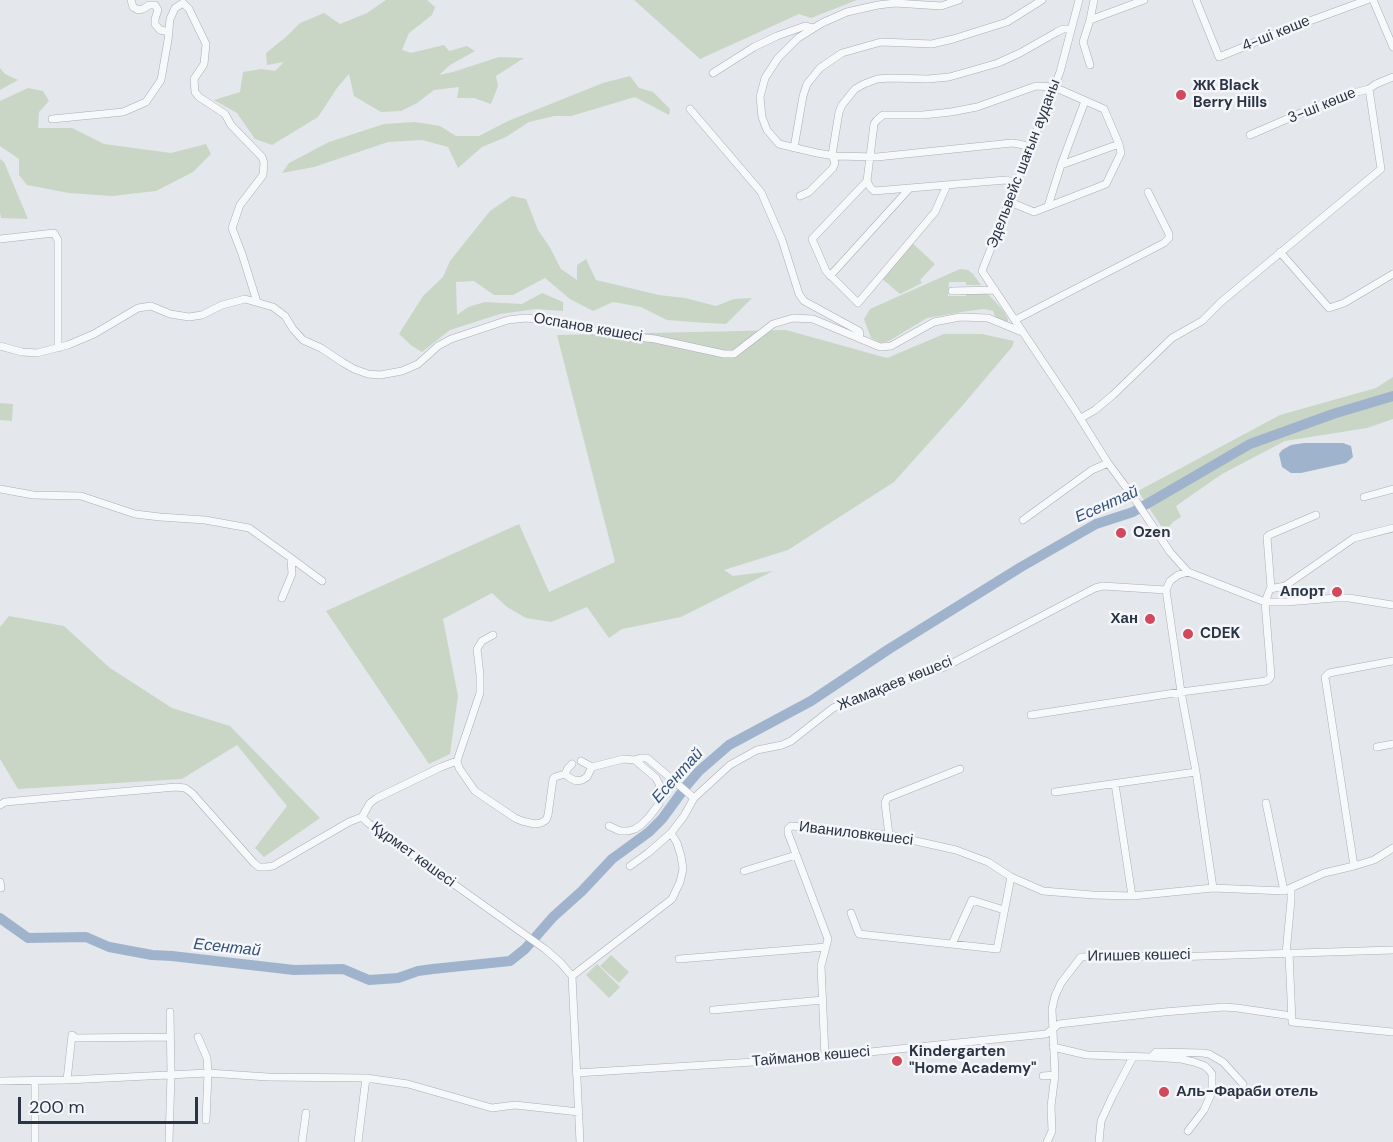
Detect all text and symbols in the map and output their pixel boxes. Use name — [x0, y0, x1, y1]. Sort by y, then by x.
street label: 4-ші көше — [1239, 12, 1313, 56]
street label: Эдельвейс шағын ауданы — [983, 77, 1065, 251]
place label: ЖК Black Berry Hills — [1193, 77, 1267, 112]
street label: 3-ші көше — [1285, 84, 1359, 128]
marker: ЖК Black Berry Hills — [1174, 88, 1188, 102]
street label: Оспанов көшесі — [532, 310, 644, 346]
water label: Есентай — [1072, 483, 1142, 527]
place label: Ozen — [1133, 524, 1170, 542]
marker: Ozen — [1114, 526, 1128, 540]
place label: Апорт — [1280, 583, 1325, 601]
marker: Апорт — [1330, 585, 1344, 599]
place label: Хан — [1111, 610, 1138, 628]
marker: Хан — [1143, 612, 1157, 626]
place label: CDEK — [1200, 625, 1240, 643]
marker: CDEK — [1181, 627, 1195, 641]
street label: Жамақаев көшесі — [835, 653, 955, 715]
water label: Есентай — [648, 745, 708, 807]
street label: Құрмет көшесі — [367, 818, 459, 892]
street label: Иваниловкөшесі — [798, 818, 914, 850]
water label: Есентай — [193, 935, 261, 961]
street label: Игишев көшесі — [1087, 946, 1191, 966]
street label: Тайманов көшесі — [751, 1043, 871, 1071]
place label: Kindergarten "Home Academy" — [909, 1043, 1036, 1078]
marker: Kindergarten "Home Academy" — [890, 1054, 904, 1068]
place label: Аль-Фараби отель — [1176, 1083, 1318, 1101]
scale bar — [21, 1085, 201, 1123]
marker: Аль-Фараби отель — [1157, 1085, 1171, 1099]
text: 200 m — [29, 1095, 85, 1119]

